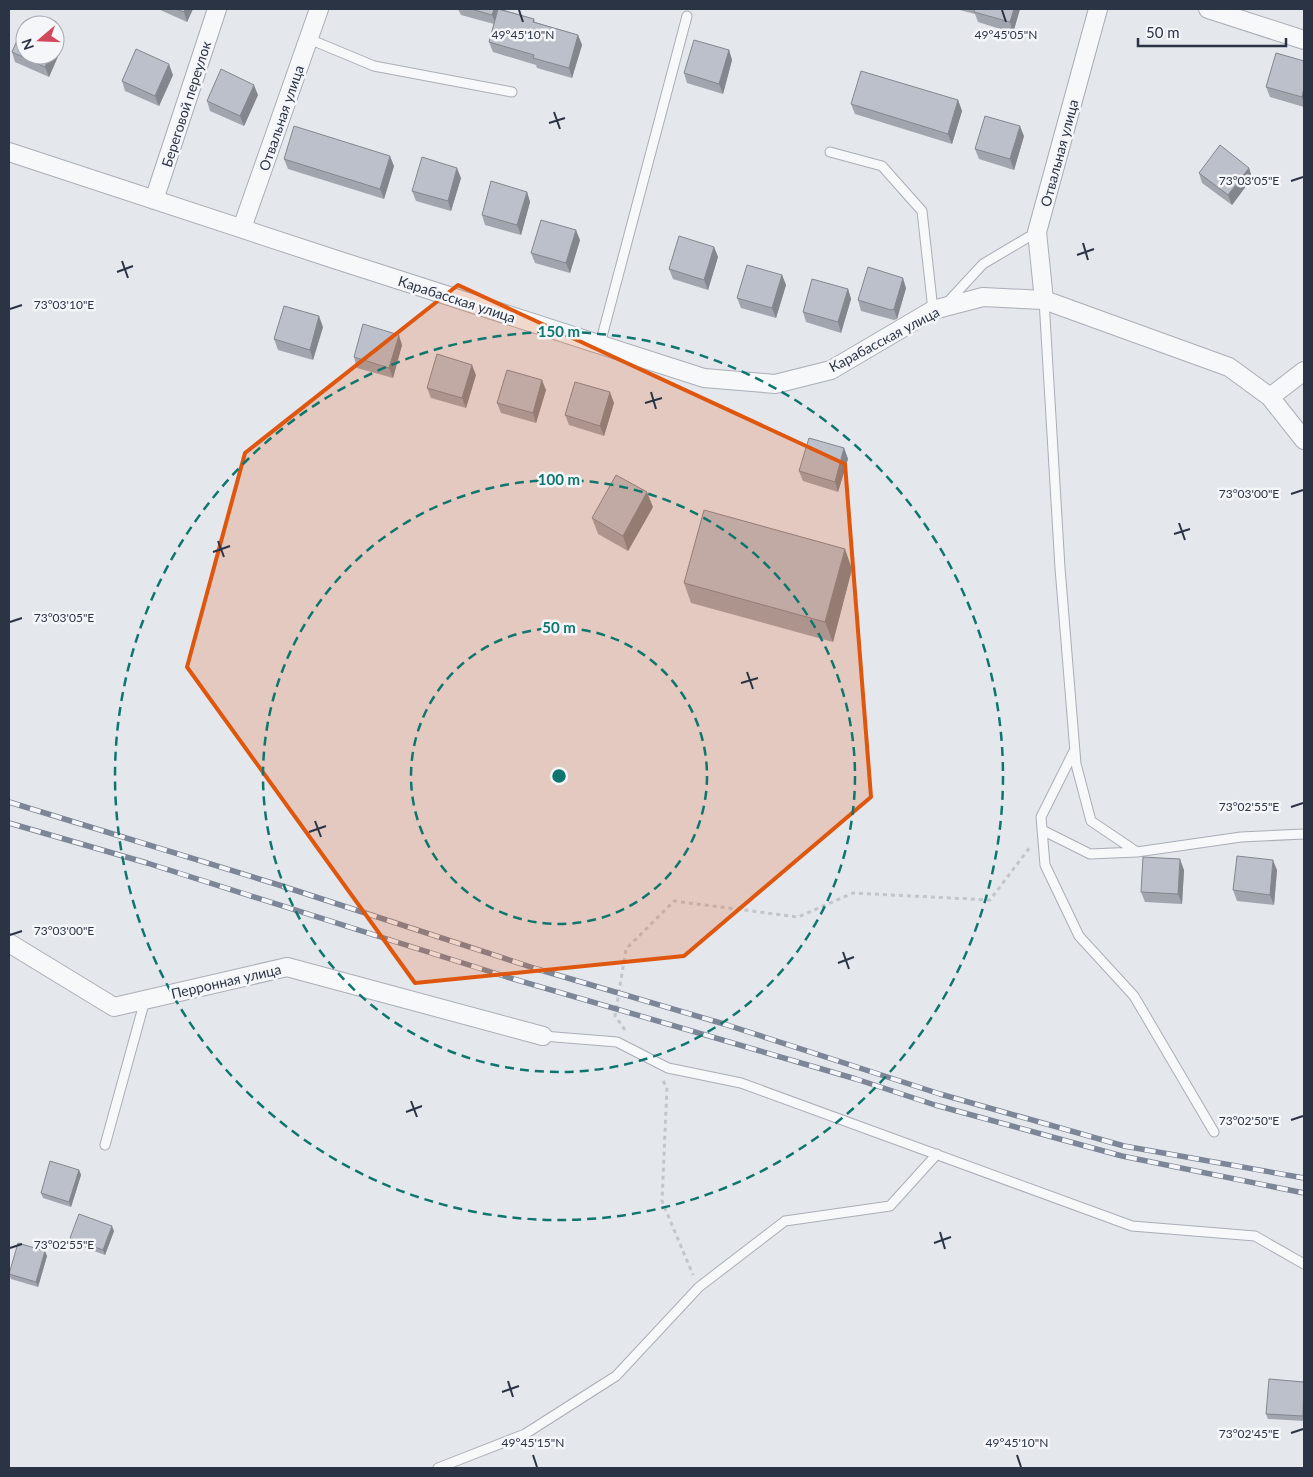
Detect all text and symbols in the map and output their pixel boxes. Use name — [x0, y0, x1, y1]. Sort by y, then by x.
north arrow — [15, 15, 65, 65]
scale bar — [1138, 15, 1286, 47]
text: 50 m — [1146, 23, 1180, 41]
text: 49°45'10"N — [492, 27, 554, 42]
text: 49°45'05"N — [975, 27, 1037, 42]
text: N — [17, 37, 37, 52]
street label: Береговой переулок — [158, 38, 215, 169]
street label: Отвальная улица — [255, 63, 307, 173]
street label: Отвальная улица — [1036, 97, 1082, 209]
text: 73°03'05"E — [1219, 173, 1279, 188]
street label: Карабасская улица — [396, 272, 518, 326]
text: 73°03'10"E — [34, 297, 94, 312]
street label: Карабасская улица — [826, 303, 942, 375]
text: 150 m — [538, 322, 580, 340]
text: 100 m — [538, 470, 580, 488]
text: 73°03'00"E — [1219, 486, 1279, 501]
text: 73°03'05"E — [34, 610, 94, 625]
text: 50 m — [542, 618, 576, 636]
centre of rings — [550, 767, 568, 785]
text: 73°02'55"E — [1219, 799, 1279, 814]
text: 73°03'00"E — [34, 923, 94, 938]
street label: Перронная улица — [169, 960, 283, 1002]
text: 73°02'50"E — [1219, 1113, 1279, 1128]
text: 73°02'55"E — [34, 1237, 94, 1252]
text: 73°02'45"E — [1219, 1426, 1279, 1441]
text: 49°45'15"N — [502, 1435, 564, 1450]
text: 49°45'10"N — [986, 1435, 1048, 1450]

